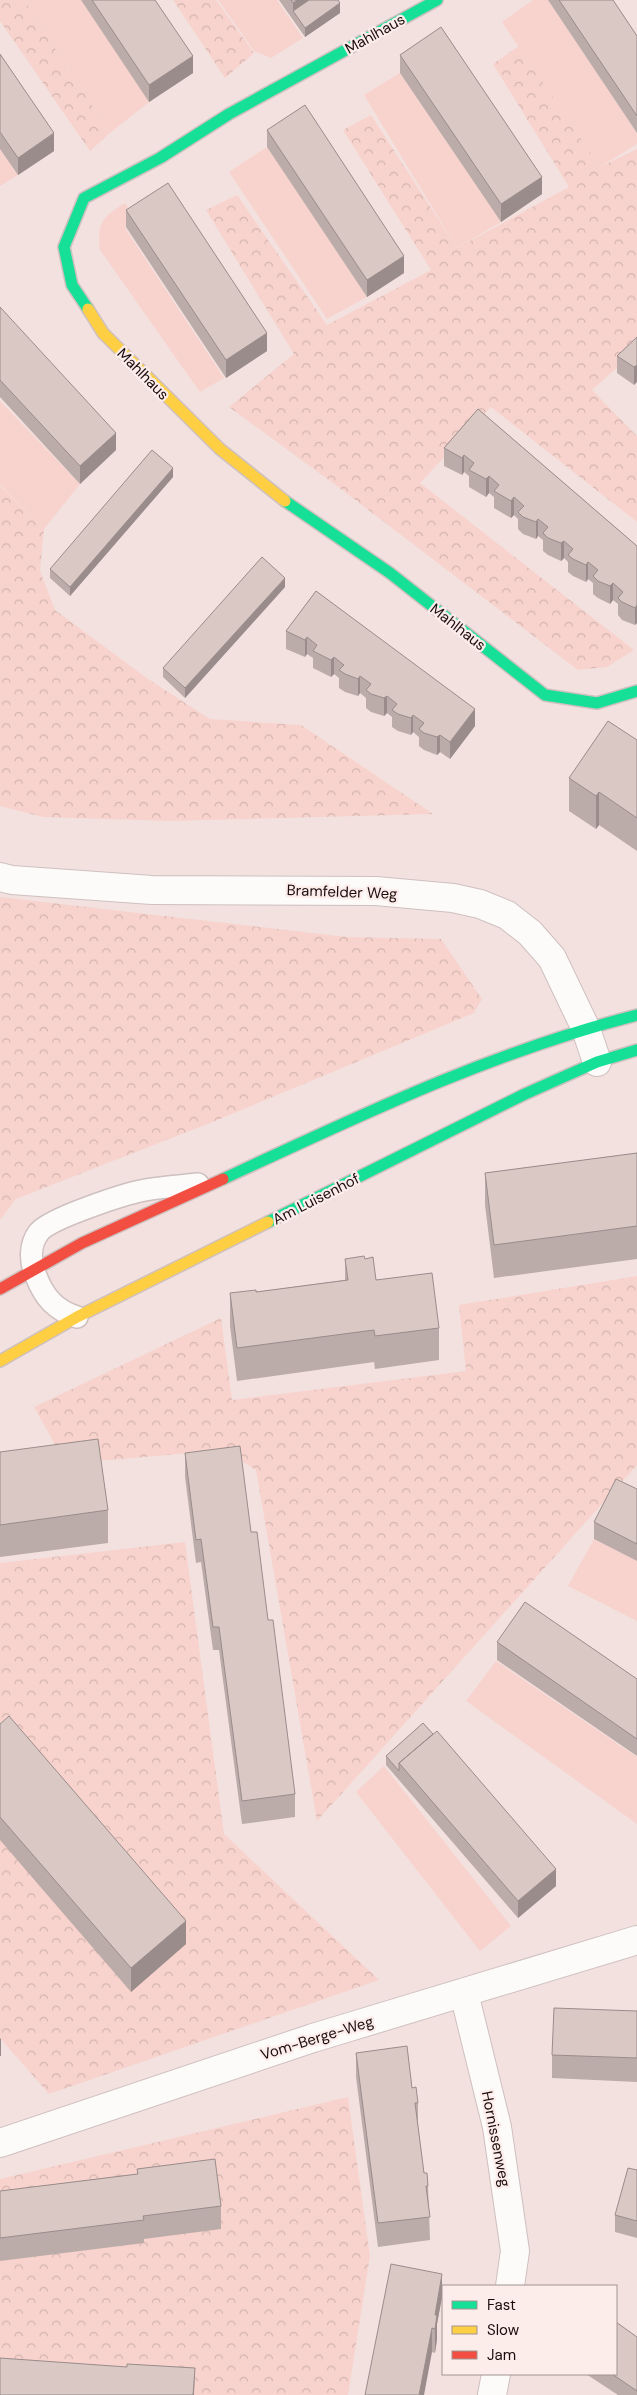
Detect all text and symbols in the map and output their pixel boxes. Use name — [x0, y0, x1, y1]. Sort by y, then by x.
street label: Mahlhaus — [341, 9, 409, 59]
street label: Mahlhaus — [113, 344, 173, 404]
street label: Mahlhaus — [426, 599, 490, 655]
street label: Bramfelder Weg — [286, 880, 398, 904]
street label: Am Luisenhof — [269, 1169, 363, 1229]
street label: Vom-Berge-Weg — [258, 2011, 376, 2065]
street label: Hornissenweg — [477, 2089, 515, 2189]
legend — [442, 2285, 617, 2375]
text: Fast — [487, 2295, 516, 2315]
text: Slow — [487, 2320, 520, 2340]
text: Jam — [487, 2345, 516, 2365]

